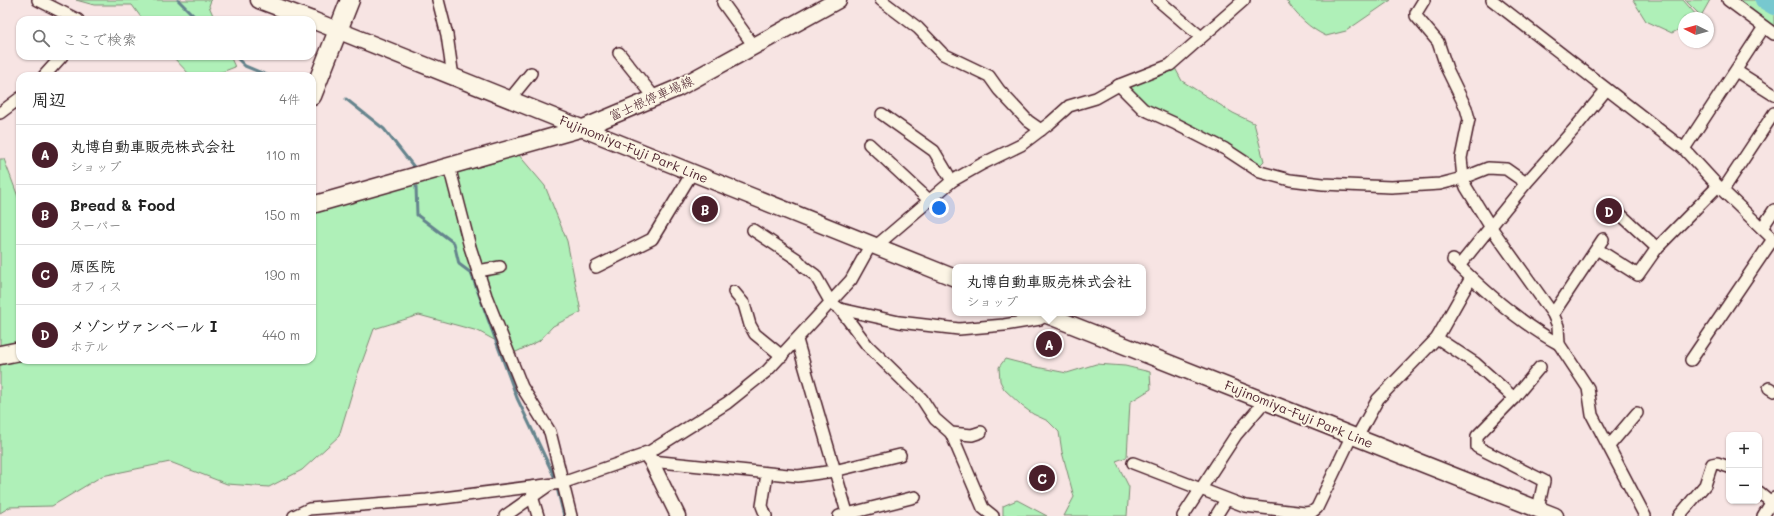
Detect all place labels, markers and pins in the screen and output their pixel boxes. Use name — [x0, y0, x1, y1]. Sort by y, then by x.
pin: B — [692, 194, 718, 224]
pin: D — [1596, 196, 1622, 226]
pin: A — [1036, 329, 1062, 359]
pin: C — [1029, 463, 1055, 493]

